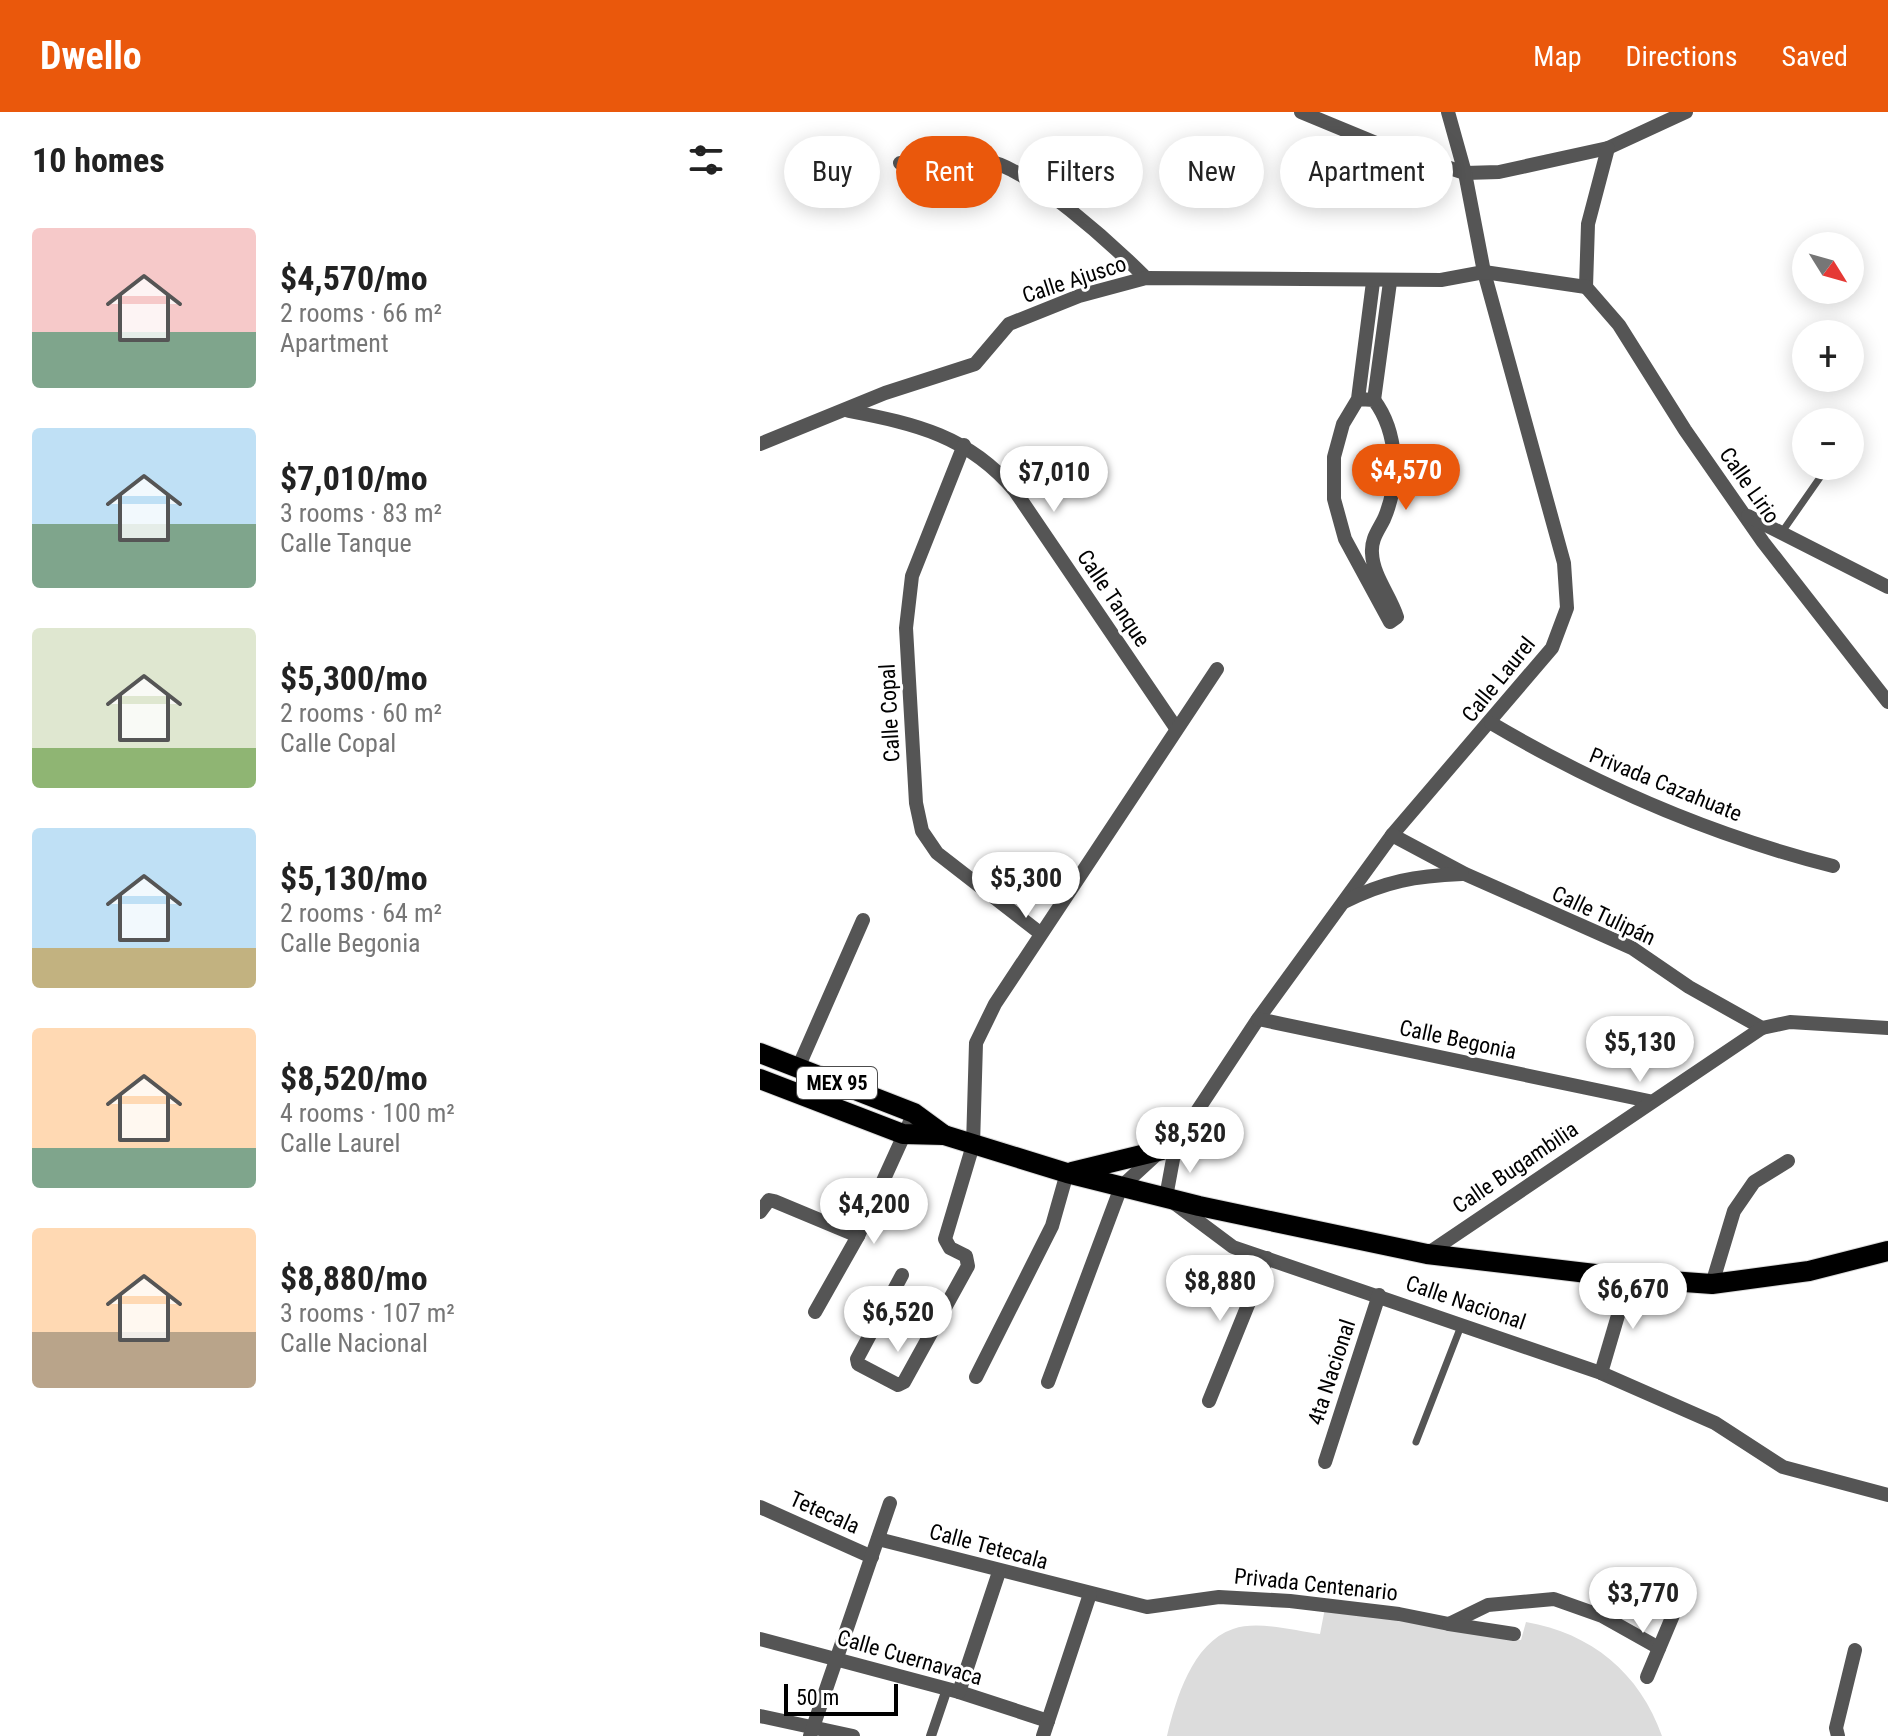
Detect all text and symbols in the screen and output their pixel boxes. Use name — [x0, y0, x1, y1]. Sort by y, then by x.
text: Dwello — [40, 34, 142, 78]
text: Map — [1533, 40, 1582, 73]
text: Directions — [1626, 40, 1737, 73]
text: Saved — [1781, 40, 1848, 73]
chip: Buy — [784, 136, 880, 208]
chip: Rent — [896, 136, 1002, 208]
chip: Filters — [1018, 136, 1143, 208]
chip: New — [1159, 136, 1264, 208]
chip: Apartment — [1280, 136, 1453, 208]
icon: filters — [684, 138, 728, 182]
text: 10 homes — [32, 140, 165, 180]
north arrow — [1792, 232, 1864, 304]
map controls — [1792, 232, 1864, 480]
street label: Calle Ajusco — [1019, 251, 1129, 308]
text: $4,570/mo — [280, 258, 428, 298]
icon: home — [96, 260, 192, 356]
text: 2 rooms · 66 m² — [280, 298, 442, 328]
button: + — [1792, 320, 1864, 392]
text: Apartment — [280, 328, 389, 358]
button: − — [1792, 408, 1864, 480]
street label: Calle Lirio — [1714, 443, 1785, 528]
pin: $4,570 — [1341, 444, 1471, 512]
pin: $7,010 — [989, 446, 1119, 514]
text: $4,570 — [1370, 455, 1442, 485]
text: $7,010 — [1018, 457, 1090, 487]
text: $7,010/mo — [280, 458, 428, 498]
icon: home — [96, 460, 192, 556]
text: 3 rooms · 83 m² — [280, 498, 442, 528]
text: Calle Tanque — [280, 528, 412, 558]
street label: Calle Tanque — [1072, 545, 1155, 651]
street label: Calle Laurel — [1457, 632, 1540, 727]
text: $5,300/mo — [280, 658, 428, 698]
icon: home — [96, 660, 192, 756]
street label: Calle Copal — [874, 663, 905, 763]
text: 2 rooms · 60 m² — [280, 698, 442, 728]
text: Calle Copal — [280, 728, 396, 758]
street label: Privada Cazahuate — [1586, 743, 1746, 826]
pin: $5,300 — [961, 852, 1091, 920]
text: $5,130/mo — [280, 858, 428, 898]
icon: home — [96, 860, 192, 956]
text: $5,300 — [990, 863, 1062, 893]
street label: Calle Tulipán — [1548, 881, 1659, 950]
text: 2 rooms · 64 m² — [280, 898, 442, 928]
text: Calle Begonia — [280, 928, 421, 958]
street label: Calle Begonia — [1397, 1015, 1519, 1064]
pin: $5,130 — [1575, 1016, 1705, 1084]
text: $5,130 — [1604, 1027, 1676, 1057]
text: $8,520/mo — [280, 1058, 428, 1098]
icon: home — [96, 1060, 192, 1156]
road number: MEX 95 — [797, 1067, 877, 1099]
text: 4 rooms · 100 m² — [280, 1098, 455, 1128]
pin: $8,520 — [1125, 1107, 1255, 1175]
street label: Calle Bugambilia — [1448, 1116, 1583, 1218]
text: $8,520 — [1154, 1118, 1226, 1148]
text: Calle Laurel — [280, 1128, 401, 1158]
pin: $4,200 — [809, 1178, 939, 1246]
text: $4,200 — [838, 1189, 910, 1219]
pin: $8,880 — [1155, 1255, 1285, 1323]
text: $8,880/mo — [280, 1258, 428, 1298]
icon: home — [96, 1260, 192, 1356]
pin: $6,670 — [1568, 1263, 1698, 1331]
text: $8,880 — [1184, 1266, 1256, 1296]
street label: Calle Nacional — [1403, 1270, 1529, 1335]
text: $6,670 — [1597, 1274, 1669, 1304]
pin: $6,520 — [833, 1286, 963, 1354]
text: $6,520 — [862, 1297, 934, 1327]
text: 3 rooms · 107 m² — [280, 1298, 455, 1328]
street label: 4ta Nacional — [1303, 1316, 1360, 1428]
text: Calle Nacional — [280, 1328, 428, 1358]
street label: Tetecala — [786, 1486, 864, 1539]
street label: Calle Tetecala — [927, 1519, 1051, 1574]
street label: Privada Centenario — [1233, 1563, 1399, 1606]
pin: $3,770 — [1578, 1567, 1708, 1635]
text: $3,770 — [1607, 1578, 1679, 1608]
street label: Calle Cuernavaca — [834, 1625, 985, 1690]
scale bar — [784, 1680, 898, 1716]
text: 50 m — [796, 1685, 839, 1710]

